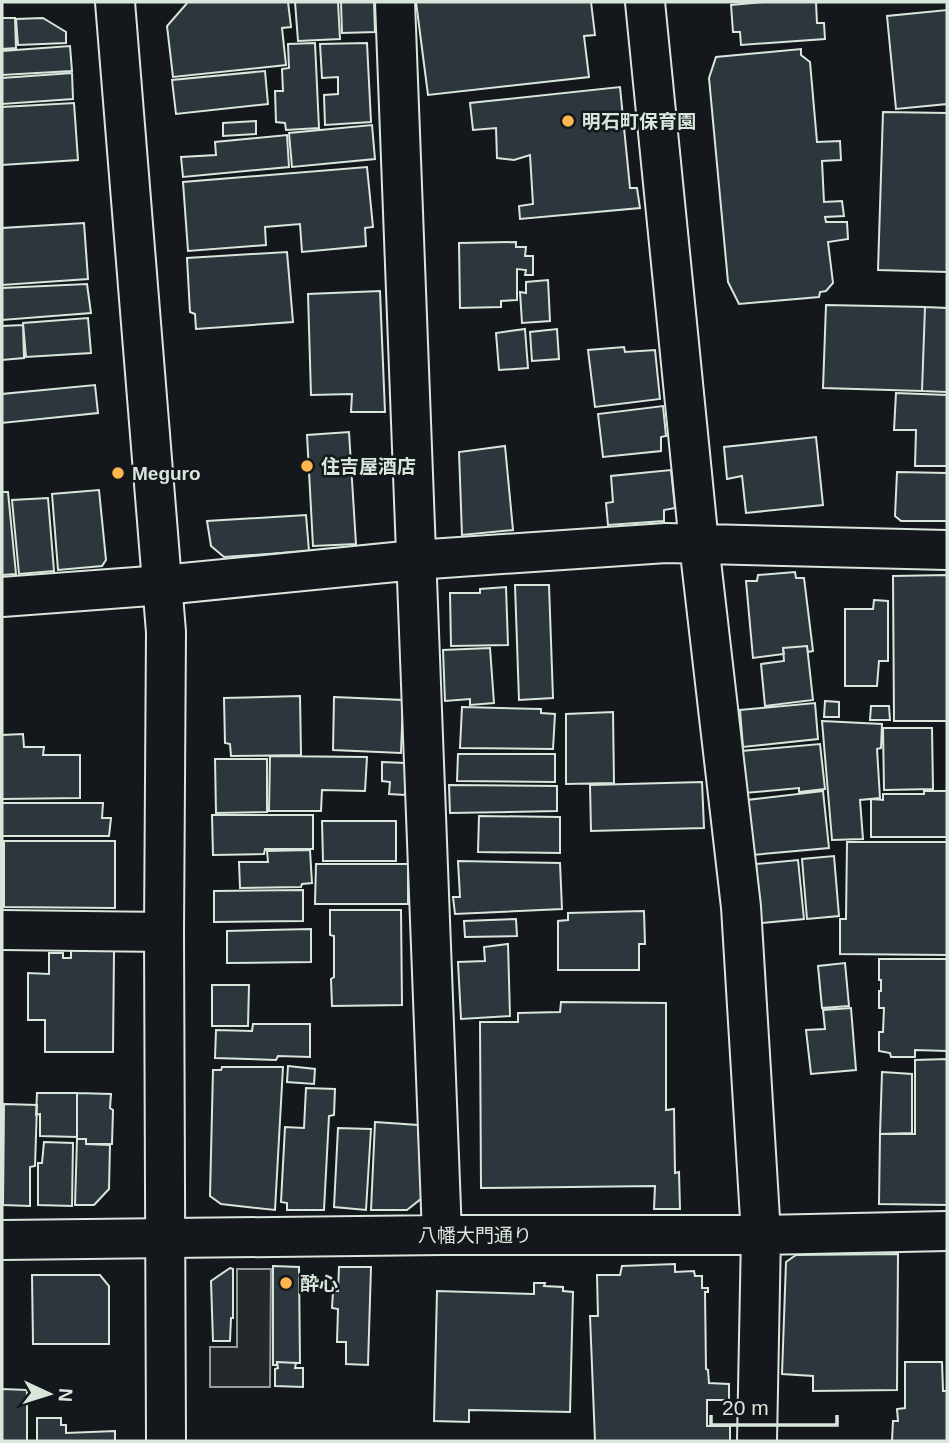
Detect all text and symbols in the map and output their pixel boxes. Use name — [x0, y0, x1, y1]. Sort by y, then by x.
place label: 明石町保育園 — [582, 111, 696, 132]
marker: 明石町保育園 — [560, 113, 576, 129]
place label: 住吉屋酒店 — [321, 456, 416, 477]
marker: 住吉屋酒店 — [299, 458, 315, 474]
place label: Meguro — [132, 463, 201, 484]
marker: Meguro — [110, 465, 126, 481]
street label: 八幡大門通り — [418, 1225, 532, 1246]
place label: 酔心 — [300, 1273, 338, 1294]
marker: 酔心 — [278, 1275, 294, 1291]
north arrow — [14, 1359, 84, 1429]
scale bar — [711, 1384, 837, 1428]
text: N — [55, 1388, 76, 1403]
text: 20 m — [722, 1396, 769, 1419]

